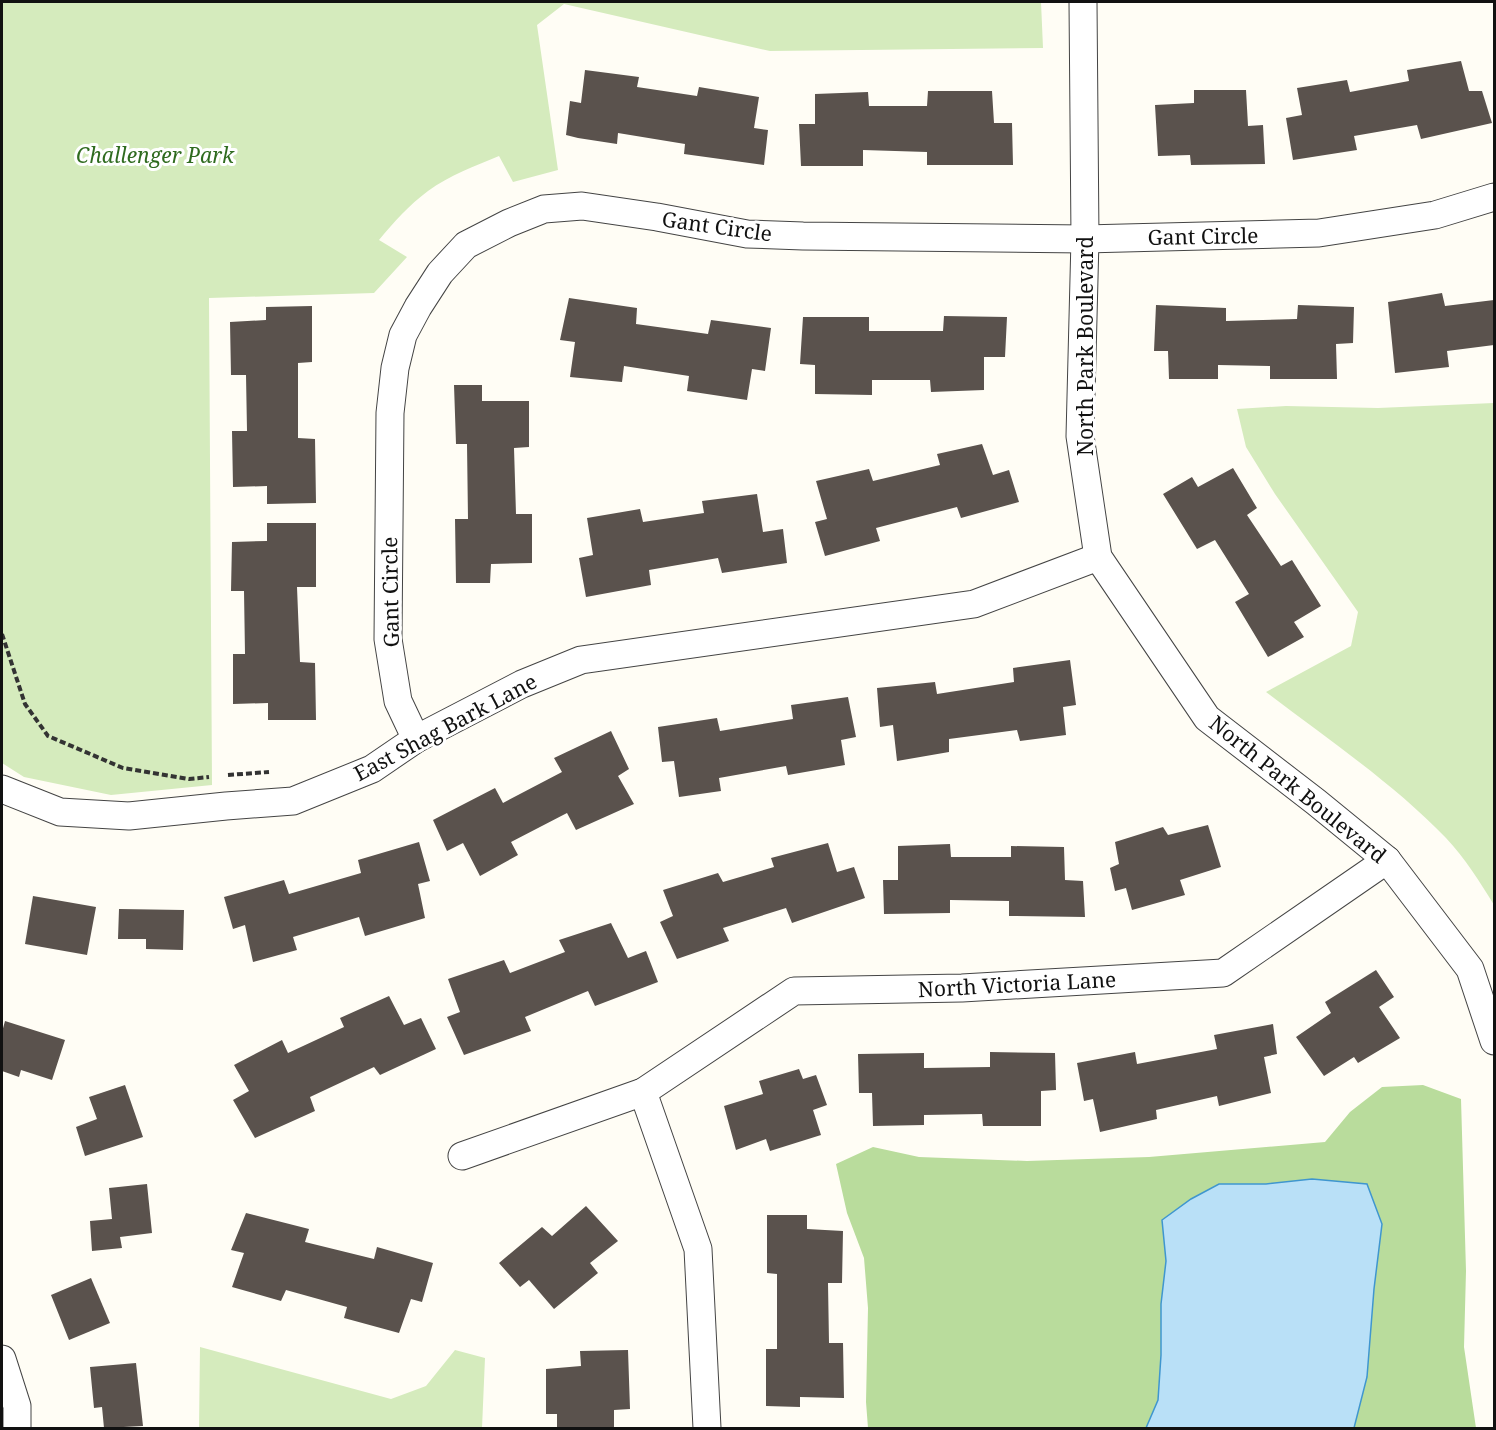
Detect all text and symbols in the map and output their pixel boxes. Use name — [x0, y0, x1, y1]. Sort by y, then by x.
park label: Challenger Park — [76, 141, 235, 169]
street label: Gant Circle — [660, 204, 774, 248]
street label: Gant Circle — [1147, 221, 1259, 251]
street label: North Park Boulevard — [1071, 236, 1099, 456]
street label: Gant Circle — [375, 536, 405, 648]
street label: East Shag Bark Lane — [349, 667, 541, 787]
street label: North Park Boulevard — [1204, 709, 1392, 869]
street label: North Victoria Lane — [917, 965, 1117, 1003]

